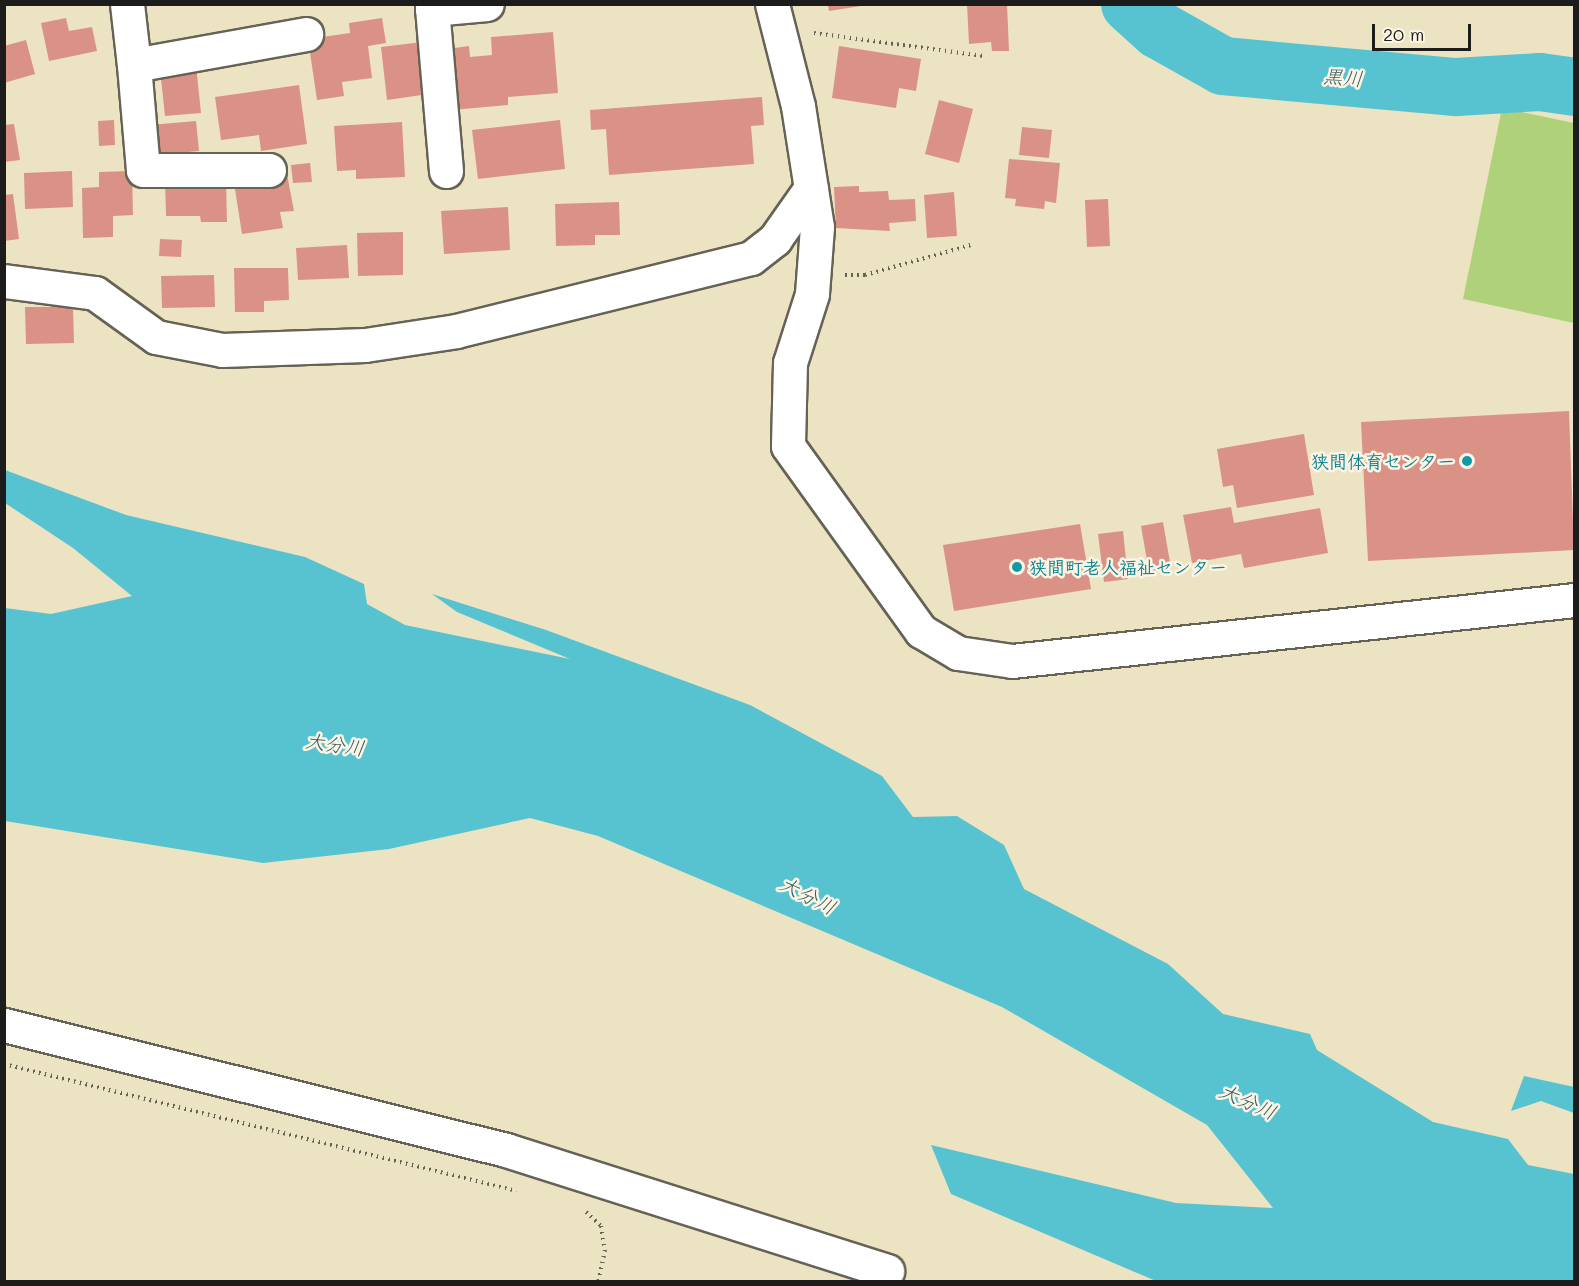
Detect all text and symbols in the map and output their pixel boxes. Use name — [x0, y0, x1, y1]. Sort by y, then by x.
scale bar — [1375, 12, 1474, 50]
text: 20 m — [1383, 22, 1424, 46]
water label: 黒川 — [1322, 63, 1364, 91]
place label: 狭間体育センター — [1311, 450, 1455, 472]
marker: 狭間体育センター — [1460, 454, 1474, 468]
place label: 狭間町老人福祉センター — [1029, 556, 1227, 578]
marker: 狭間町老人福祉センター — [1010, 560, 1024, 574]
water label: 大分川 — [304, 728, 366, 760]
water label: 大分川 — [776, 871, 840, 919]
water label: 大分川 — [1216, 1078, 1280, 1124]

